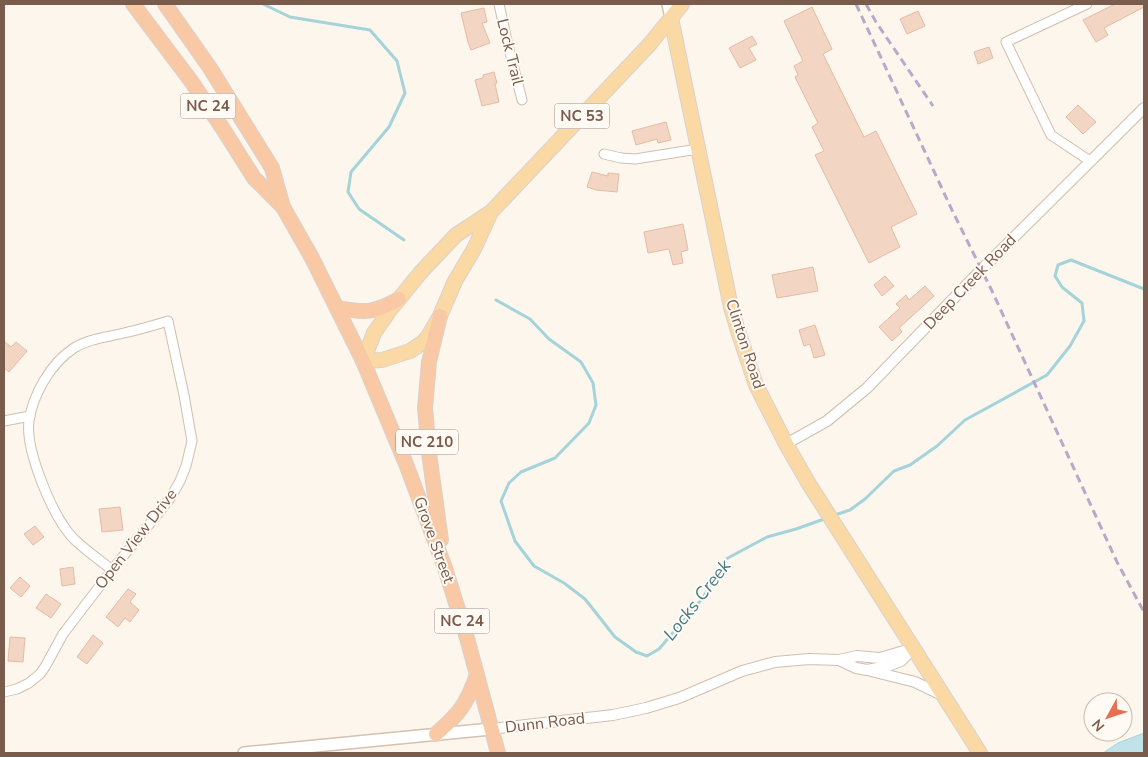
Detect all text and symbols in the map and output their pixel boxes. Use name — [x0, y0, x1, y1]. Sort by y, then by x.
street label: Lock Trail — [491, 16, 529, 88]
road number: NC 24 — [180, 94, 236, 118]
road number: NC 53 — [554, 104, 610, 128]
street label: Deep Creek Road — [919, 229, 1021, 335]
street label: Clinton Road — [720, 296, 770, 392]
road number: NC 210 — [396, 430, 458, 454]
street label: Open View Drive — [90, 484, 182, 594]
street label: Grove Street — [408, 494, 460, 587]
water label: Locks Creek — [658, 554, 737, 646]
road number: NC 24 — [434, 608, 490, 634]
north arrow — [1083, 692, 1133, 742]
street label: Dunn Road — [504, 707, 586, 739]
text: N — [1088, 715, 1109, 735]

